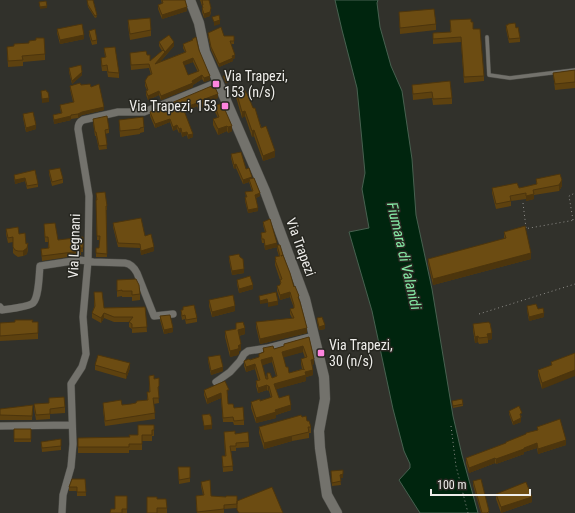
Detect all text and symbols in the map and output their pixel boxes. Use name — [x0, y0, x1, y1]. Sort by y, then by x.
place label: Via Trapezi, 153 (n/s) — [224, 68, 288, 101]
marker: Via Trapezi, 153 (n/s) — [211, 79, 221, 89]
place label: Via Trapezi, 153 — [129, 98, 217, 114]
marker: Via Trapezi, 153 — [220, 101, 230, 111]
water label: Fiumara di Valanidi — [383, 200, 425, 312]
street label: Via Legnani — [65, 213, 83, 279]
street label: Via Trapezi — [283, 216, 319, 278]
place label: Via Trapezi, 30 (n/s) — [329, 337, 393, 370]
marker: Via Trapezi, 30 (n/s) — [316, 348, 326, 358]
scale bar — [431, 471, 530, 497]
text: 100 m — [437, 478, 467, 492]

